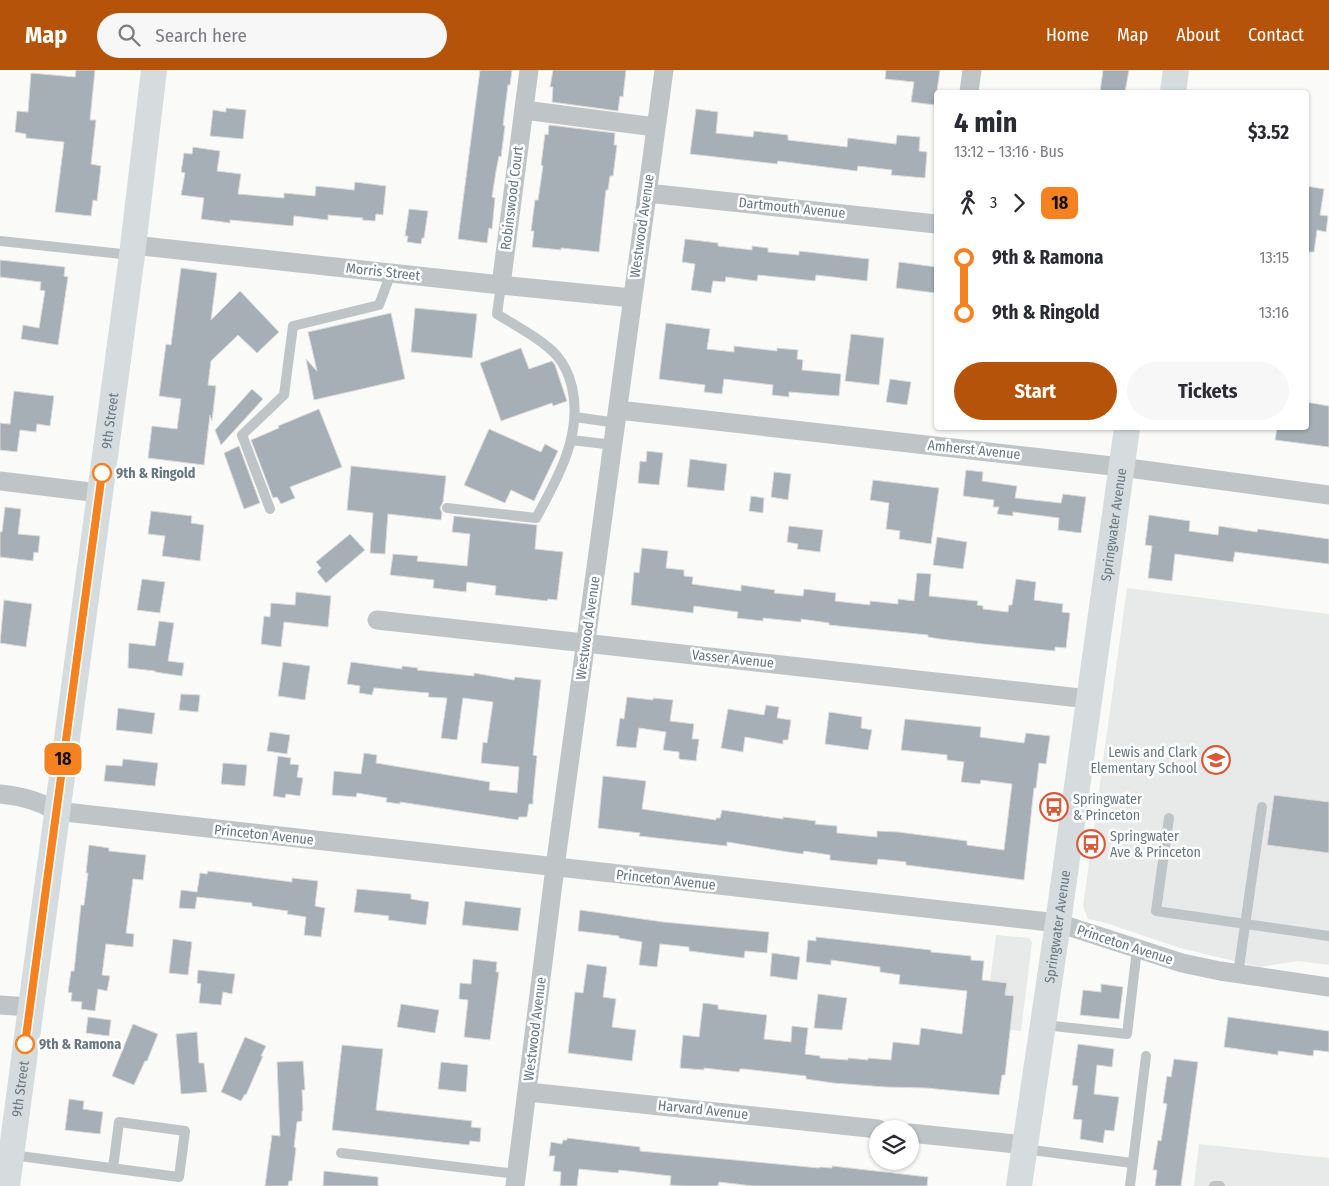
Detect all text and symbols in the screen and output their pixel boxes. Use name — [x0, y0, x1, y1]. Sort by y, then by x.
search box — [97, 13, 447, 58]
text: Map — [25, 21, 67, 49]
icon: search — [115, 21, 143, 49]
text: Search here — [155, 24, 247, 47]
text: Home — [1046, 24, 1089, 46]
text: Map — [1117, 24, 1148, 46]
text: About — [1176, 24, 1220, 46]
text: Contact — [1248, 24, 1304, 46]
text: 4 min — [954, 106, 1018, 139]
text: $3.52 — [1248, 121, 1289, 144]
text: 13:12 – 13:16 · Bus — [954, 142, 1064, 161]
street label: Robinswood Court — [497, 145, 527, 251]
street label: Westwood Avenue — [626, 173, 658, 279]
icon: walk — [954, 189, 982, 217]
icon: forward — [1005, 189, 1033, 217]
text: 18 — [1051, 192, 1068, 214]
text: 3 — [990, 193, 997, 212]
street label: Dartmouth Avenue — [738, 194, 846, 222]
text: 9th & Ramona — [992, 246, 1104, 269]
text: 13:15 — [1259, 248, 1289, 267]
street label: Morris Street — [345, 260, 421, 284]
text: 9th & Ringold — [992, 301, 1100, 324]
text: 13:16 — [1259, 303, 1289, 322]
button: Start — [954, 362, 1117, 420]
button: Tickets — [1127, 362, 1289, 420]
street label: 9th Street — [98, 391, 122, 450]
street label: Amherst Avenue — [927, 437, 1021, 463]
marker: 9th & Ringold — [92, 463, 112, 483]
place label: 9th & Ringold — [116, 465, 195, 482]
street label: Springwater Avenue — [1097, 467, 1130, 583]
street label: Westwood Avenue — [572, 575, 604, 681]
street label: Vasser Avenue — [691, 646, 775, 672]
line badge: 18 — [40, 743, 86, 775]
place label: Lewis and Clark Elementary School — [1090, 744, 1197, 777]
school or university icon: Lewis and Clark Elementary School — [1201, 745, 1231, 775]
text: 18 — [54, 748, 72, 770]
place label: Springwater & Princeton — [1073, 791, 1142, 824]
bus stop icon: Springwater & Princeton — [1039, 792, 1069, 822]
street label: Princeton Avenue — [213, 821, 315, 849]
place label: Springwater Ave & Princeton — [1110, 828, 1201, 861]
bus stop icon: Springwater Ave & Princeton — [1076, 829, 1106, 859]
street label: Princeton Avenue — [615, 866, 717, 894]
street label: Springwater Avenue — [1041, 869, 1074, 985]
street label: Princeton Avenue — [1075, 921, 1175, 969]
street label: Westwood Avenue — [520, 976, 550, 1082]
marker: 9th & Ramona — [15, 1034, 35, 1054]
place label: 9th & Ramona — [39, 1036, 121, 1053]
street label: 9th Street — [8, 1059, 32, 1118]
street label: Harvard Avenue — [657, 1097, 749, 1123]
map controls — [869, 1120, 919, 1170]
button: layers — [869, 1120, 919, 1170]

